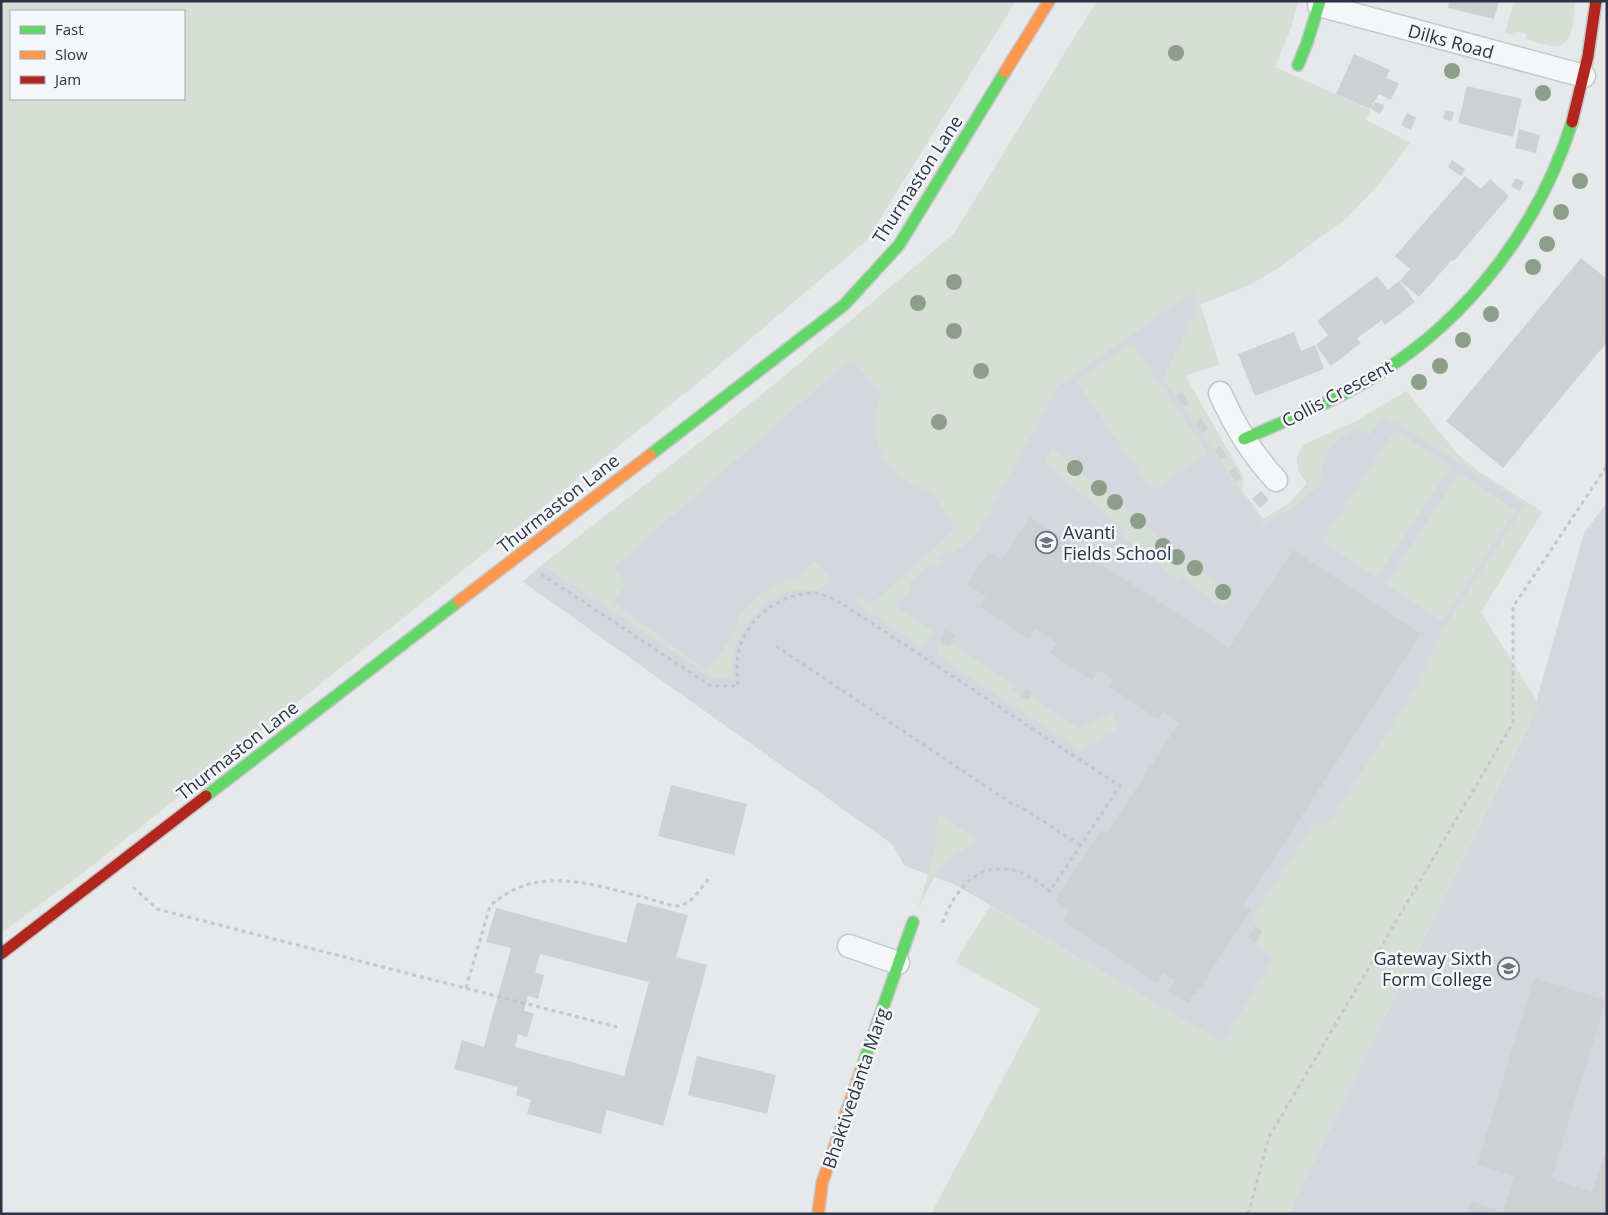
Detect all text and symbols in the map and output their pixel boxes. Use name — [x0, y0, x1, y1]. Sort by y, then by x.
legend — [10, 10, 185, 100]
street label: Dilks Road — [1405, 18, 1497, 64]
text: Fast — [55, 19, 84, 39]
text: Slow — [55, 44, 88, 64]
text: Jam — [53, 69, 81, 89]
street label: Thurmaston Lane — [867, 110, 967, 248]
street label: Collis Crescent — [1277, 354, 1397, 432]
street label: Thurmaston Lane — [492, 448, 624, 558]
place label: Avanti Fields School — [1063, 520, 1171, 565]
school or university icon: Avanti Fields School — [1035, 530, 1059, 554]
street label: Thurmaston Lane — [171, 695, 303, 805]
place label: Gateway Sixth Form College — [1373, 946, 1492, 991]
school or university icon: Gateway Sixth Form College — [1496, 956, 1520, 980]
street label: Bhaktivedanta Marg — [816, 1004, 894, 1172]

